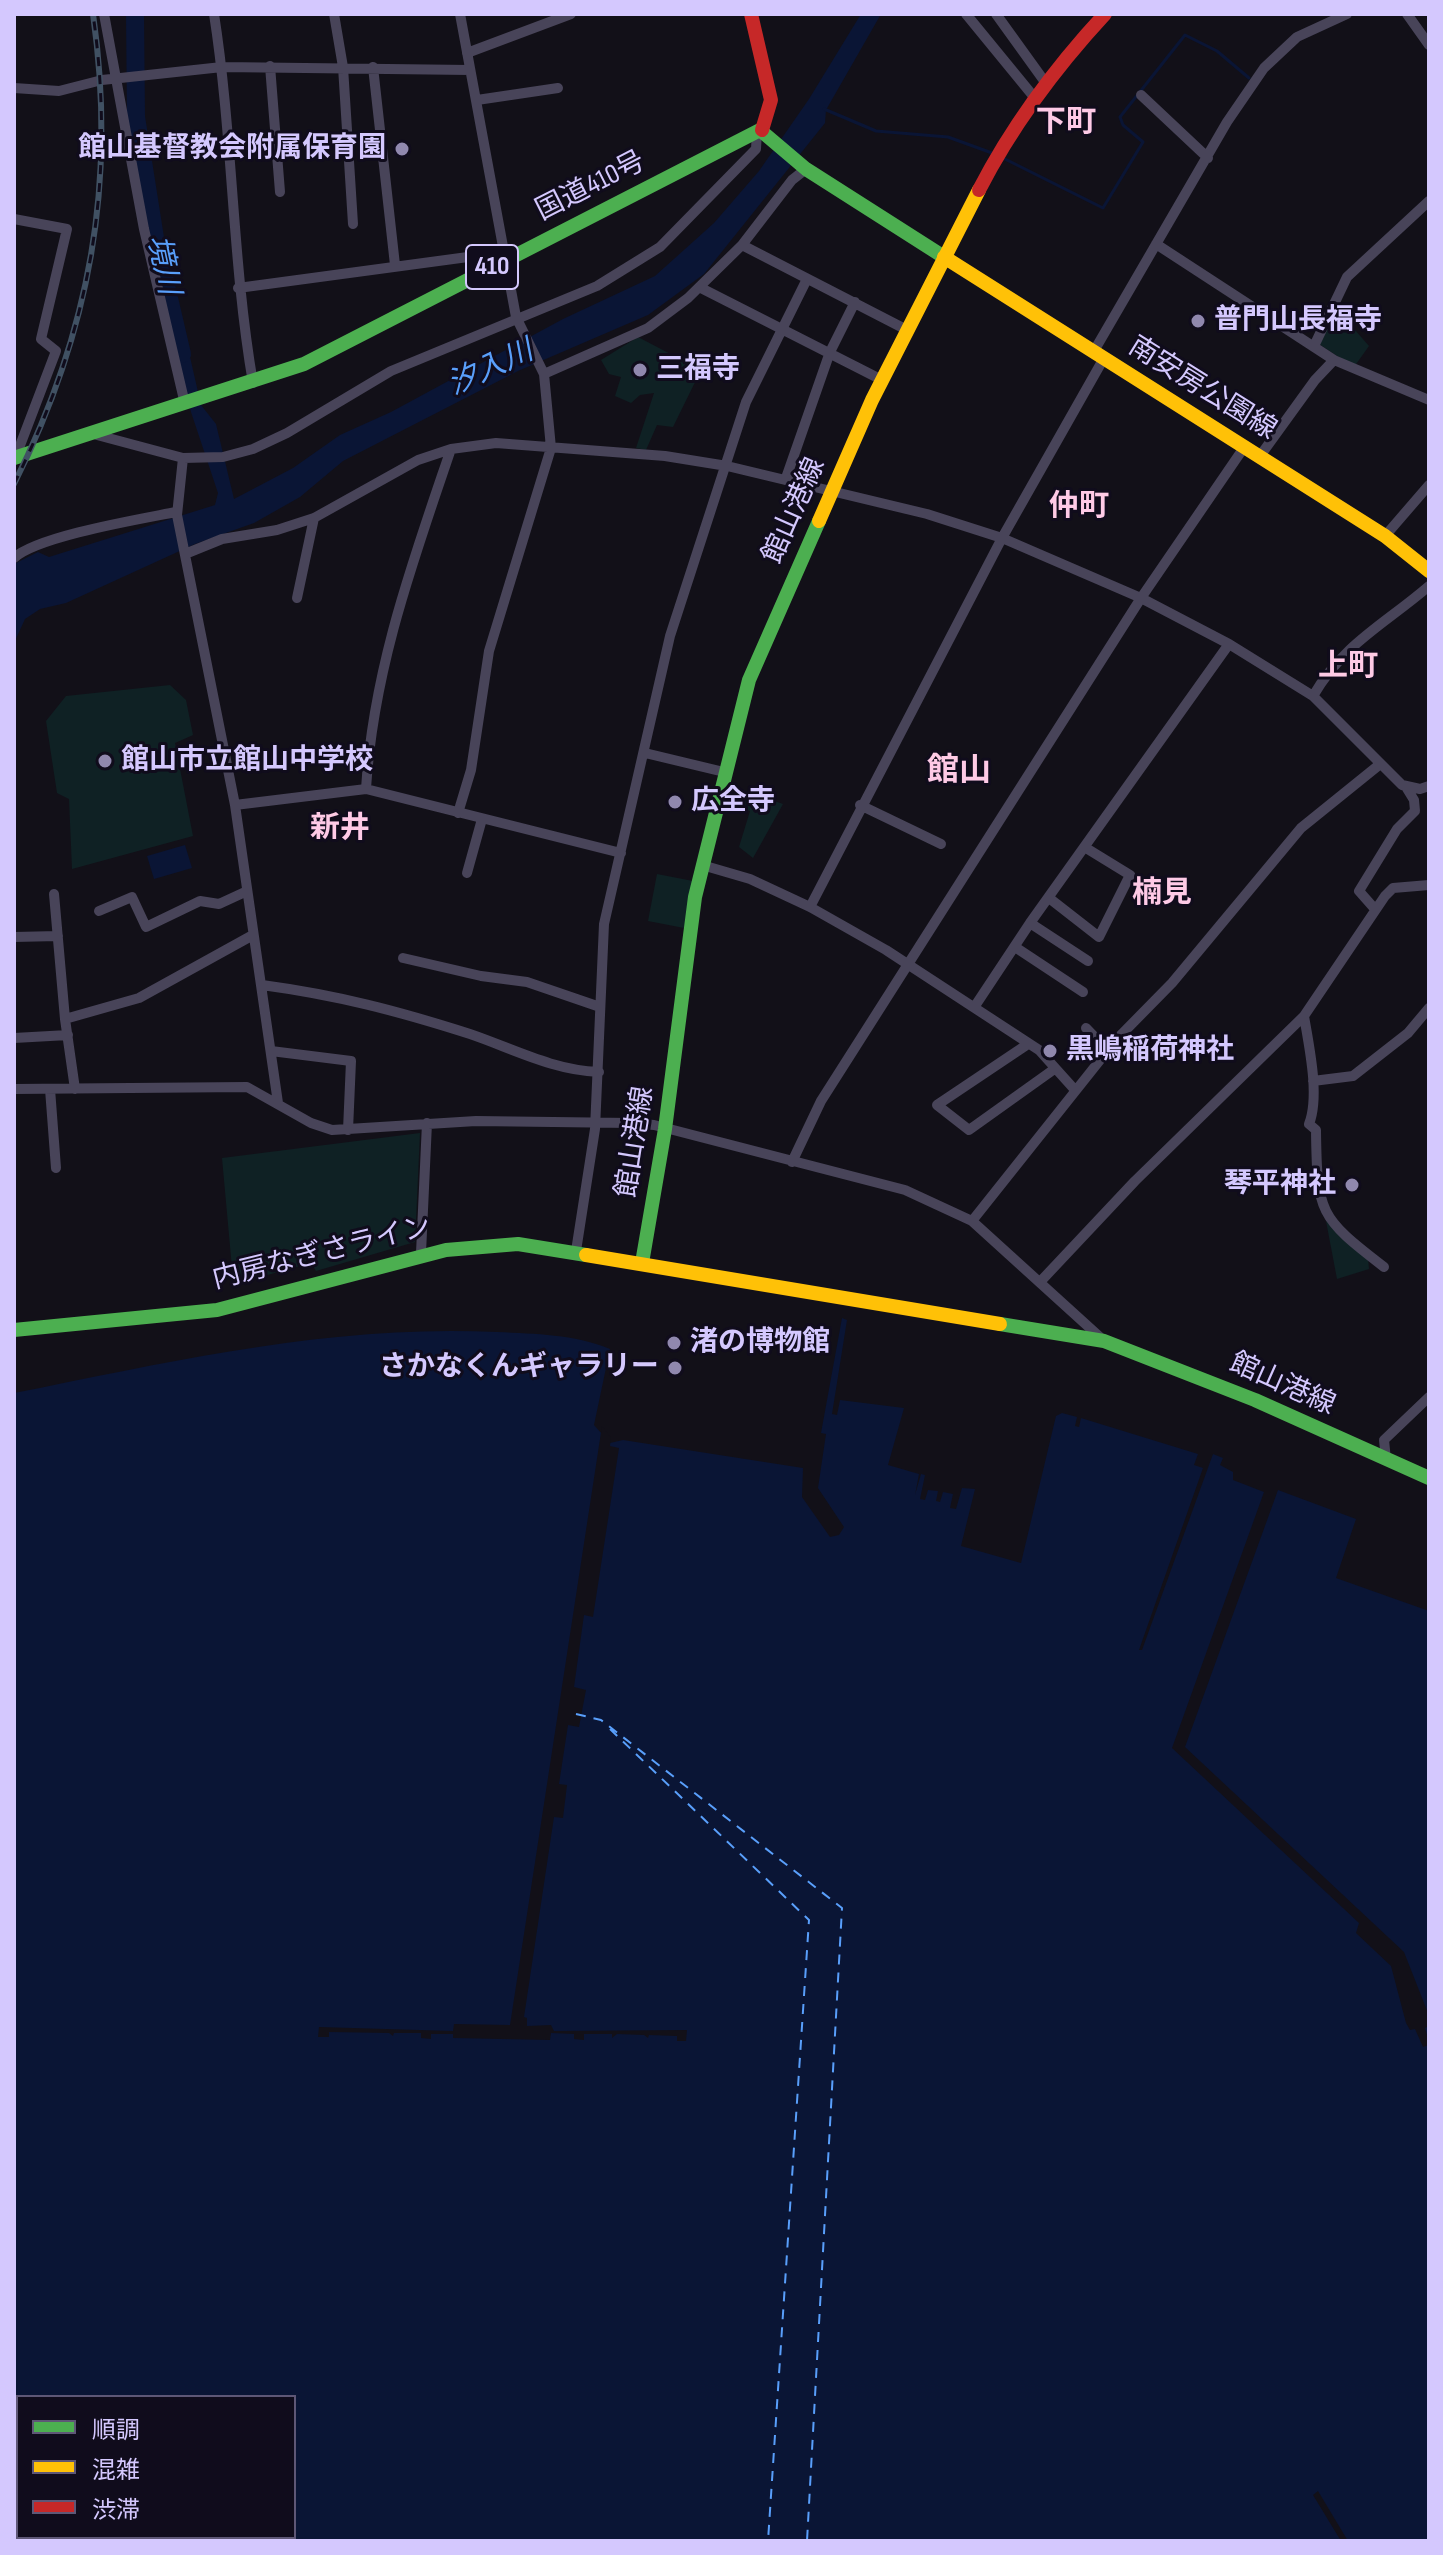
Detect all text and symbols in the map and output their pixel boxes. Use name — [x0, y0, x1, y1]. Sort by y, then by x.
district label: 下町 — [1036, 105, 1096, 141]
place label: 館山基督教会附属保育園 — [78, 132, 386, 166]
marker: 館山基督教会附属保育園 — [393, 140, 411, 158]
street label: 国道410号 — [531, 145, 651, 229]
water label: 境川 — [138, 232, 186, 298]
road number: 410 — [466, 245, 518, 289]
place label: 普門山長福寺 — [1214, 304, 1382, 338]
marker: 普門山長福寺 — [1189, 312, 1207, 330]
street label: 南安房公園線 — [1122, 330, 1282, 448]
water label: 汐入川 — [443, 334, 539, 404]
place label: 三福寺 — [656, 353, 740, 387]
marker: 三福寺 — [631, 361, 649, 379]
street label: 館山港線 — [757, 453, 833, 569]
district label: 仲町 — [1049, 489, 1109, 525]
district label: 上町 — [1318, 649, 1378, 685]
place label: 館山市立館山中学校 — [121, 744, 373, 778]
marker: 館山市立館山中学校 — [96, 752, 114, 770]
district label: 館山 — [927, 753, 991, 791]
place label: 広全寺 — [691, 785, 775, 819]
marker: 広全寺 — [666, 793, 684, 811]
district label: 新井 — [310, 811, 370, 847]
district label: 楠見 — [1132, 876, 1192, 912]
place label: 黒嶋稲荷神社 — [1066, 1034, 1234, 1068]
marker: 黒嶋稲荷神社 — [1041, 1042, 1059, 1060]
street label: 館山港線 — [611, 1084, 661, 1200]
place label: 琴平神社 — [1224, 1168, 1336, 1202]
marker: 琴平神社 — [1343, 1176, 1361, 1194]
street label: 内房なぎさライン — [209, 1211, 435, 1297]
place label: 渚の博物館 — [690, 1326, 830, 1360]
marker: 渚の博物館 — [665, 1334, 683, 1352]
street label: 館山港線 — [1224, 1347, 1340, 1423]
place label: さかなくんギャラリー — [379, 1351, 659, 1385]
marker: さかなくんギャラリー — [666, 1359, 684, 1377]
legend — [16, 2395, 296, 2539]
text: 順調 — [92, 2416, 140, 2445]
text: 混雑 — [92, 2456, 140, 2485]
text: 渋滞 — [92, 2496, 140, 2525]

